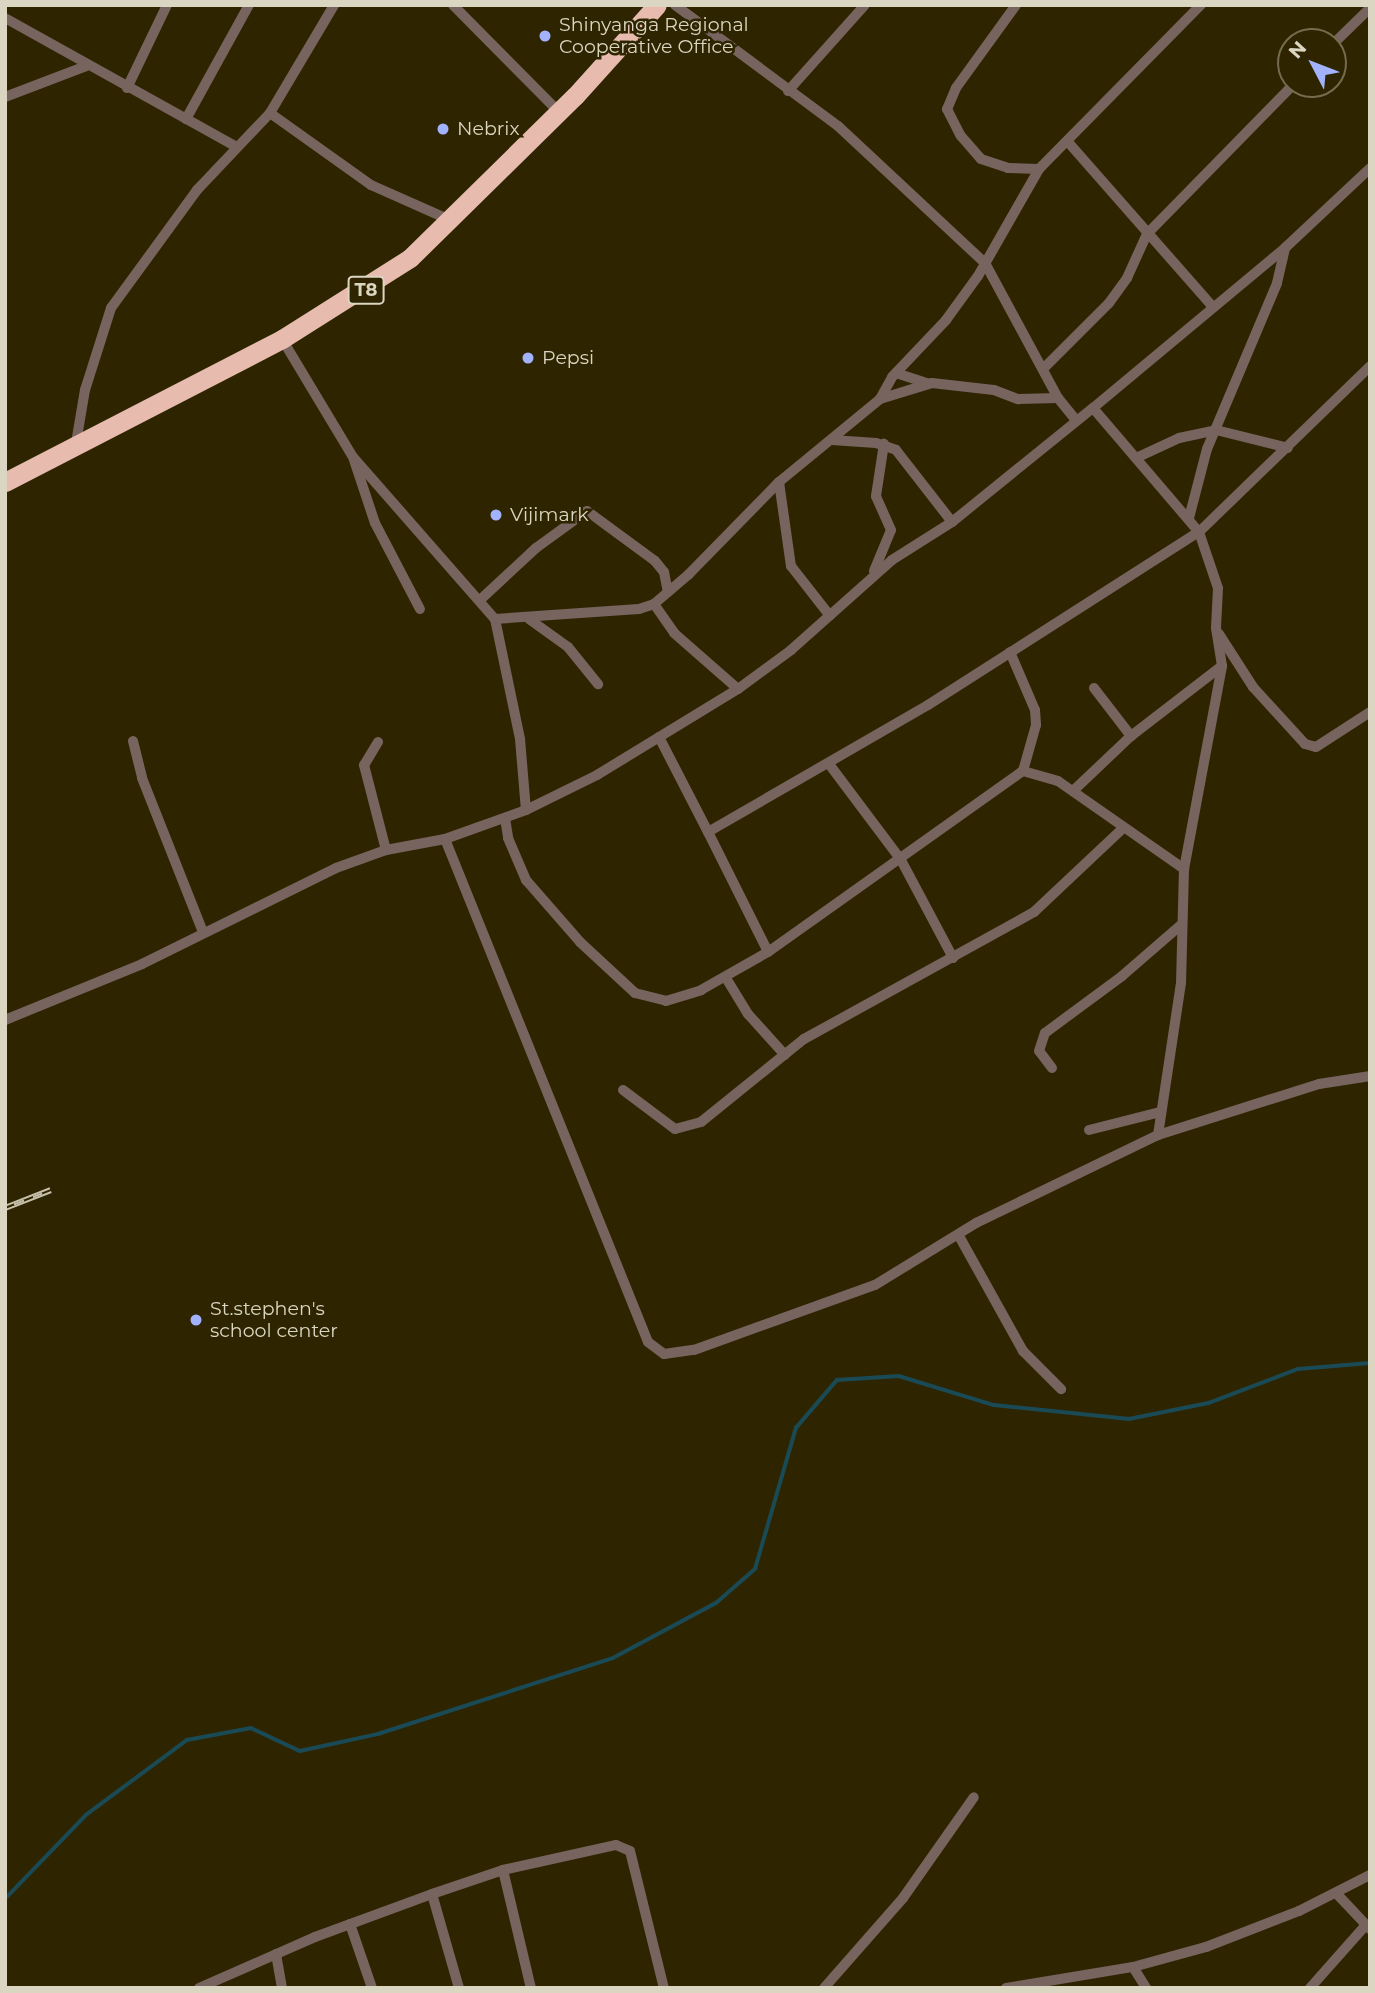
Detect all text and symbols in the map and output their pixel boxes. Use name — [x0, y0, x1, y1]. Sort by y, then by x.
place label: Shinyanga Regional Cooperative Office — [559, 14, 749, 58]
marker: Shinyanga Regional Cooperative Office — [537, 28, 553, 44]
north arrow — [1277, 28, 1347, 98]
text: N — [1284, 37, 1311, 63]
place label: Nebrix — [457, 118, 520, 140]
marker: Nebrix — [435, 121, 451, 137]
road number: T8 — [347, 276, 385, 304]
place label: Pepsi — [542, 347, 594, 369]
marker: Pepsi — [520, 350, 536, 366]
place label: Vijimark — [510, 504, 589, 526]
marker: Vijimark — [488, 507, 504, 523]
place label: St.stephen's school center — [210, 1298, 338, 1342]
marker: St.stephen's school center — [188, 1312, 204, 1328]

